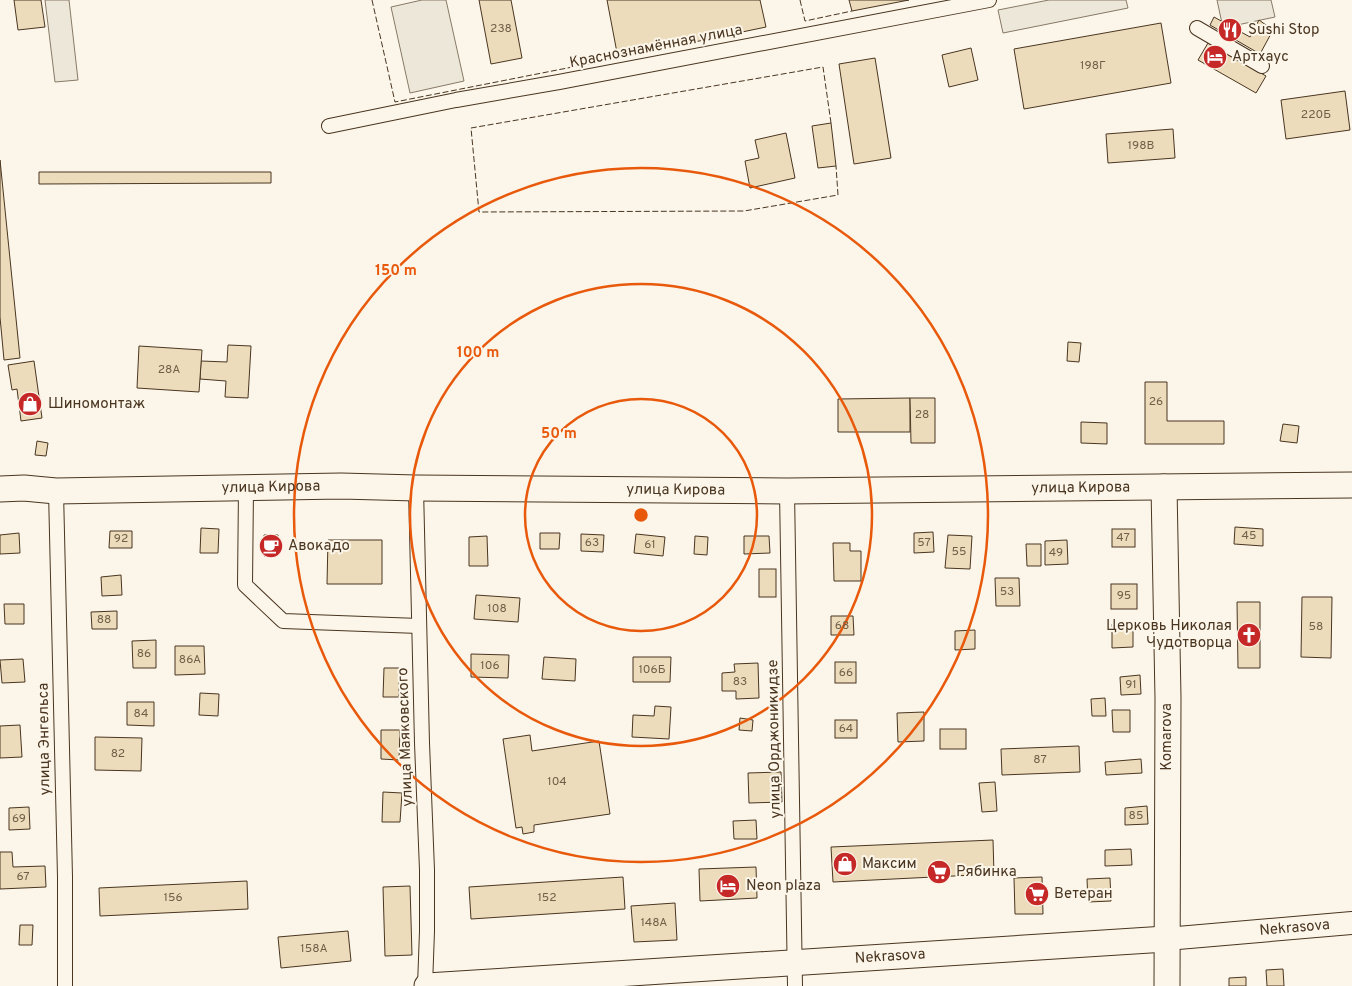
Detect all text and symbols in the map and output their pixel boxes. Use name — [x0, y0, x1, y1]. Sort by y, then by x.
restaurant icon: Sushi Stop — [1217, 17, 1243, 43]
house number: 238 — [490, 21, 512, 37]
street label: Краснознамённая улица — [568, 21, 744, 73]
place label: Sushi Stop — [1248, 21, 1319, 40]
hotel icon: Артхаус — [1202, 44, 1228, 70]
place label: Артхаус — [1232, 48, 1289, 67]
house number: 198Г — [1080, 58, 1106, 74]
house number: 220Б — [1301, 107, 1331, 123]
house number: 198В — [1128, 138, 1155, 154]
text: 150 m — [375, 262, 417, 281]
text: 100 m — [457, 344, 499, 363]
house number: 28А — [158, 362, 180, 378]
shop icon: Шиномонтаж — [17, 391, 43, 417]
house number: 26 — [1149, 394, 1163, 410]
place label: Шиномонтаж — [48, 395, 146, 414]
house number: 28 — [915, 407, 929, 423]
text: 50 m — [541, 425, 577, 444]
street label: улица Кирова — [221, 477, 320, 498]
street label: улица Кирова — [1031, 478, 1130, 498]
street label: улица Кирова — [626, 480, 725, 500]
centre of rings — [632, 506, 650, 524]
house number: 45 — [1242, 528, 1256, 544]
house number: 47 — [1116, 530, 1130, 546]
house number: 92 — [114, 531, 128, 547]
cafe icon: Авокадо — [258, 533, 284, 559]
house number: 63 — [585, 535, 599, 551]
house number: 57 — [917, 535, 931, 551]
place label: Авокадо — [288, 537, 350, 556]
house number: 61 — [644, 537, 656, 553]
house number: 55 — [952, 544, 966, 560]
house number: 49 — [1049, 545, 1063, 561]
house number: 53 — [1000, 584, 1014, 600]
house number: 95 — [1117, 588, 1131, 604]
house number: 108 — [487, 601, 507, 617]
house number: 88 — [97, 612, 111, 628]
place label: Церковь Николая Чудотворца — [1106, 617, 1232, 653]
house number: 68 — [835, 618, 849, 634]
house number: 58 — [1309, 619, 1323, 635]
church icon: Церковь Николая Чудотворца — [1236, 622, 1262, 648]
house number: 86 — [137, 646, 151, 662]
house number: 86А — [179, 652, 201, 668]
house number: 106 — [480, 658, 500, 674]
street label: улица Орджоникидзе — [764, 659, 786, 819]
house number: 106Б — [638, 662, 666, 678]
house number: 66 — [839, 665, 853, 681]
street label: улица Маяковского — [394, 667, 418, 807]
house number: 83 — [733, 674, 747, 690]
house number: 91 — [1125, 677, 1137, 693]
street label: улица Энгельса — [35, 683, 55, 795]
street label: Komarova — [1158, 703, 1177, 771]
house number: 84 — [134, 706, 148, 722]
house number: 64 — [839, 721, 853, 737]
house number: 82 — [111, 746, 125, 762]
house number: 87 — [1033, 752, 1047, 768]
house number: 104 — [547, 774, 567, 790]
house number: 85 — [1129, 808, 1143, 824]
house number: 69 — [12, 811, 26, 827]
shop icon: Максим — [832, 851, 858, 877]
place label: Максим — [862, 855, 917, 874]
supermarket icon: Рябинка — [926, 859, 952, 885]
place label: Рябинка — [956, 863, 1017, 882]
house number: 67 — [16, 869, 30, 885]
hotel icon: Neon plaza — [715, 873, 741, 899]
place label: Neon plaza — [746, 877, 821, 896]
supermarket icon: Ветеран — [1024, 881, 1050, 907]
place label: Ветеран — [1054, 885, 1113, 904]
house number: 156 — [163, 890, 183, 906]
house number: 152 — [537, 890, 557, 906]
house number: 148А — [640, 915, 668, 931]
street label: Nekrasova — [1258, 915, 1331, 940]
house number: 158А — [300, 941, 328, 957]
street label: Nekrasova — [854, 945, 926, 968]

